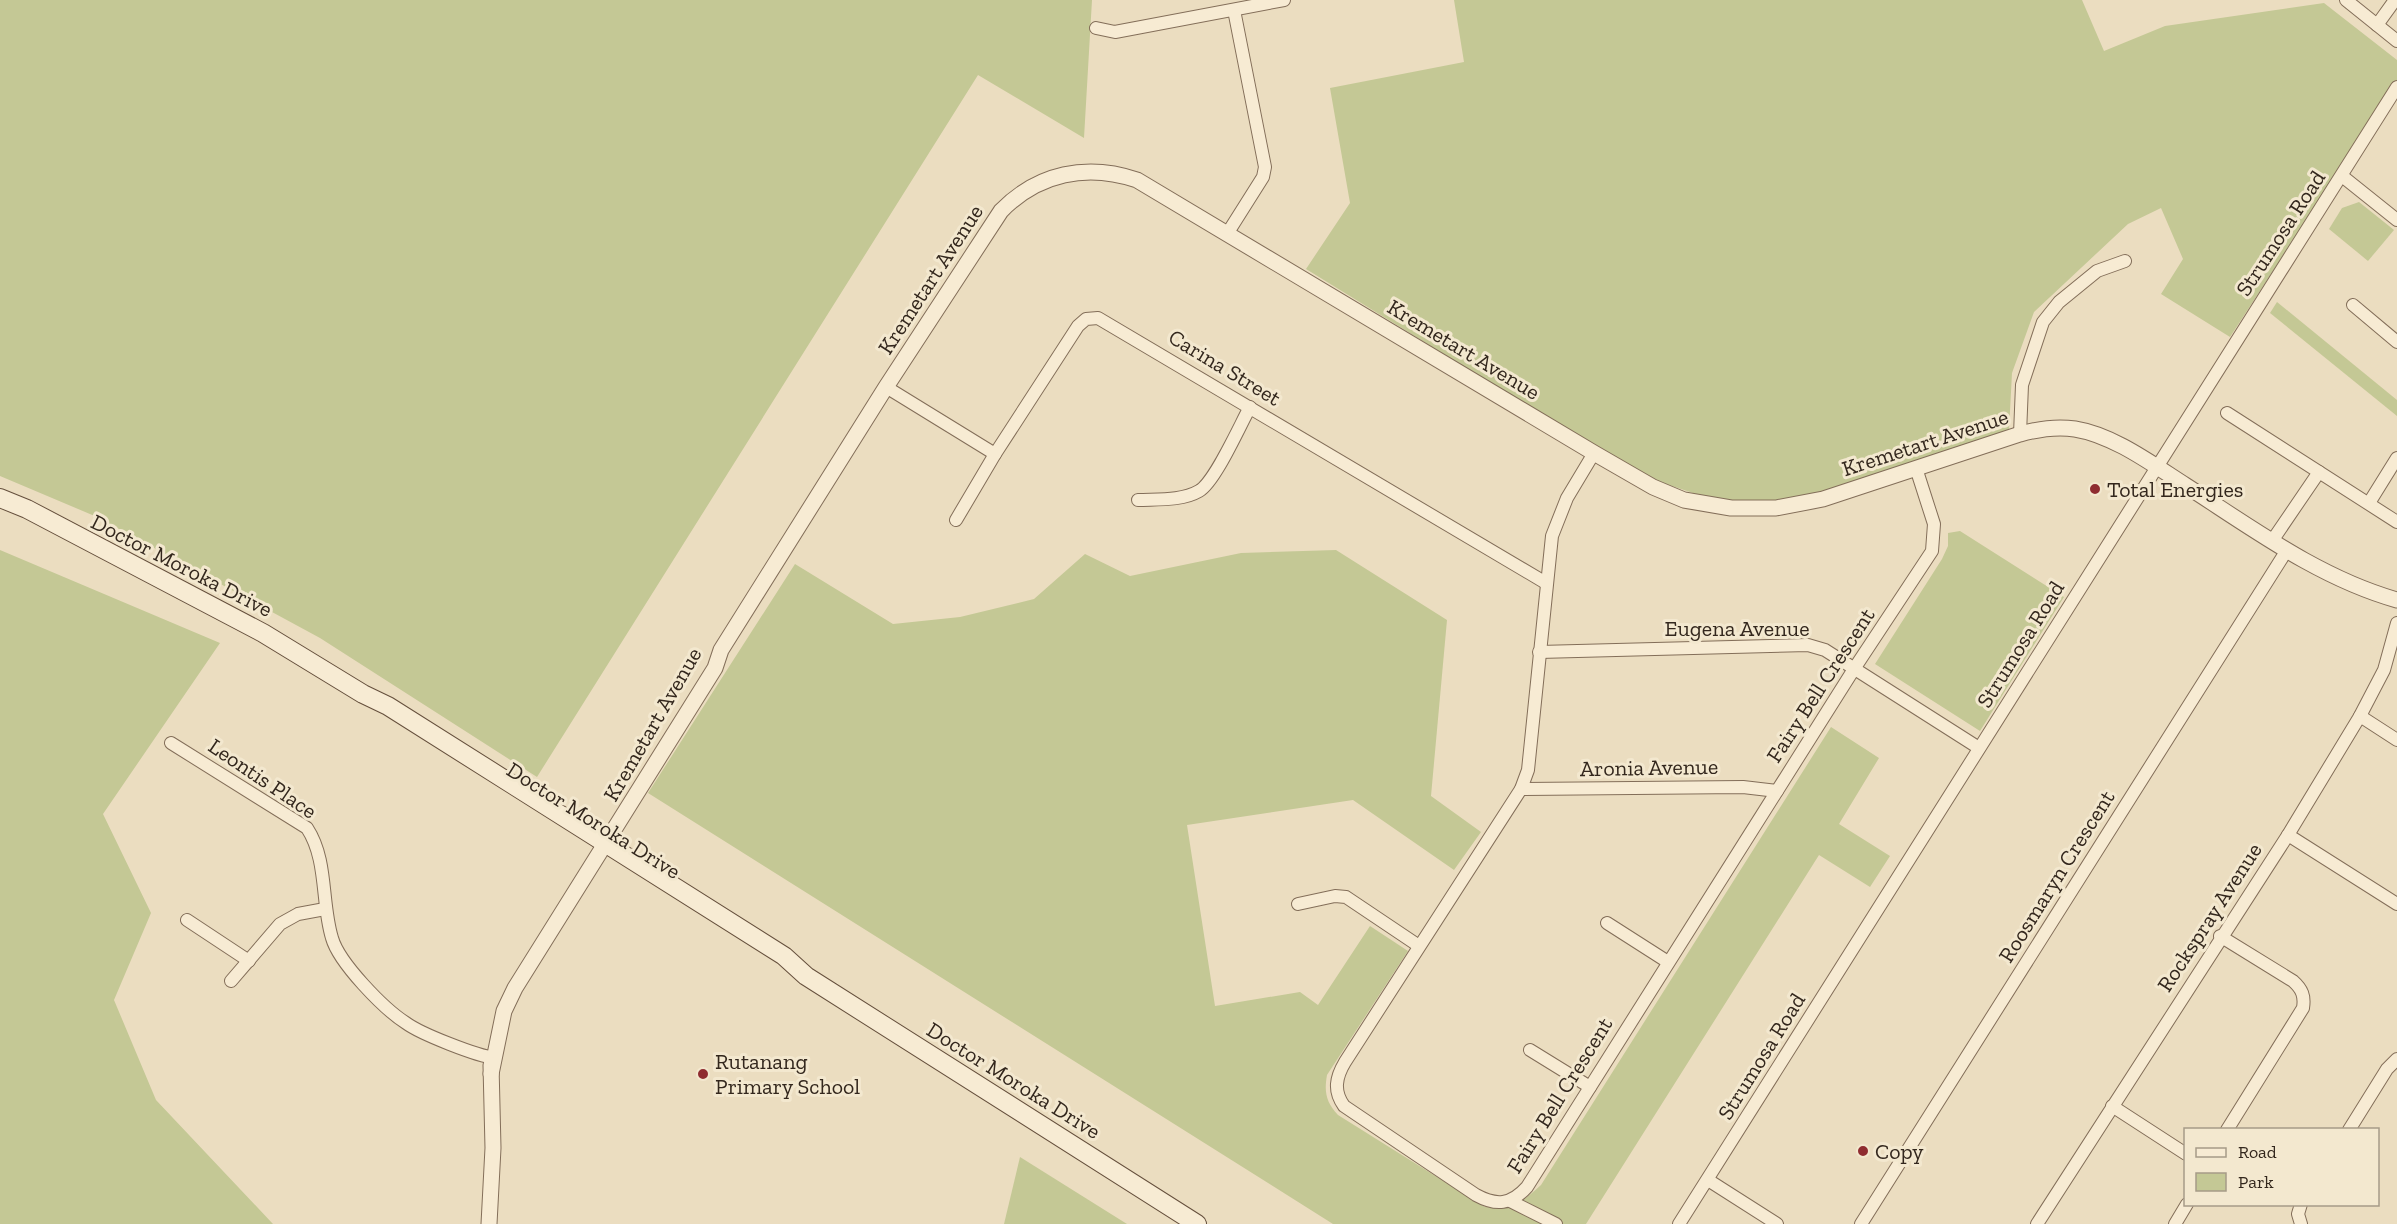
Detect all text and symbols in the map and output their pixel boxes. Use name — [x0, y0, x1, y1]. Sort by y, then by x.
street label: Strumosa Road — [2230, 165, 2331, 301]
street label: Kremetart Avenue — [872, 199, 989, 359]
street label: Kremetart Avenue — [1383, 293, 1545, 406]
street label: Carina Street — [1164, 323, 1287, 412]
street label: Kremetart Avenue — [1839, 403, 2012, 482]
place label: Total Energies — [2107, 476, 2243, 503]
marker: Total Energies — [2088, 482, 2102, 496]
street label: Doctor Moroka Drive — [87, 508, 277, 623]
street label: Strumosa Road — [1971, 576, 2070, 713]
street label: Fairy Bell Crescent — [1760, 602, 1881, 768]
street label: Eugena Avenue — [1665, 615, 1809, 642]
street label: Kremetart Avenue — [597, 642, 707, 806]
street label: Leontis Place — [203, 732, 322, 824]
street label: Aronia Avenue — [1580, 753, 1718, 782]
street label: Doctor Moroka Drive — [502, 756, 686, 885]
street label: Roosmaryn Crescent — [1993, 784, 2121, 967]
street label: Rockspray Avenue — [2151, 838, 2268, 997]
street label: Strumosa Road — [1712, 988, 1811, 1125]
street label: Fairy Bell Crescent — [1501, 1012, 1619, 1178]
street label: Doctor Moroka Drive — [922, 1016, 1106, 1145]
place label: Rutanang Primary School — [715, 1048, 860, 1100]
marker: Rutanang Primary School — [696, 1067, 710, 1081]
legend — [2184, 1128, 2379, 1206]
place label: Copy — [1875, 1138, 1924, 1165]
text: Road — [2238, 1141, 2277, 1163]
marker: Copy — [1856, 1144, 1870, 1158]
text: Park — [2238, 1171, 2274, 1193]

